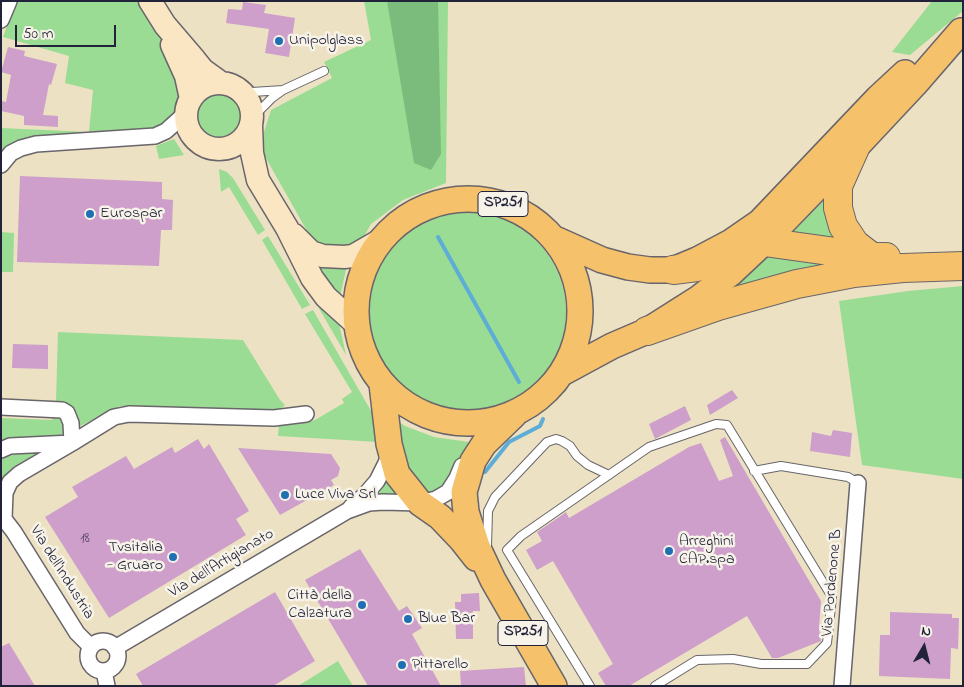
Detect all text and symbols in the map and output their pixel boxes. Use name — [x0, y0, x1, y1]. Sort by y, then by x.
scale bar — [18, 15, 119, 47]
text: 50 m — [23, 23, 53, 45]
place label: Unipolglass — [289, 31, 363, 51]
marker: Unipolglass — [273, 35, 285, 47]
road number: SP251 — [478, 192, 528, 216]
place label: Eurospar — [100, 204, 163, 224]
marker: Eurospar — [84, 208, 96, 220]
place label: Luce Viva Srl — [295, 485, 376, 505]
marker: Luce Viva Srl — [279, 489, 291, 501]
street label: Via dell'Industria — [25, 523, 97, 623]
street label: Via dell'Artigianato — [166, 525, 278, 603]
street label: Via Pordenone B — [819, 529, 847, 637]
house number: 18 — [80, 532, 90, 548]
place label: Arreghini CAP.spa — [679, 532, 735, 570]
place label: Tvsitalia - Gruaro — [107, 538, 163, 576]
marker: Arreghini CAP.spa — [663, 545, 675, 557]
marker: Tvsitalia - Gruaro — [167, 551, 179, 563]
place label: Città della Calzatura — [287, 586, 352, 624]
marker: Città della Calzatura — [356, 599, 368, 611]
place label: Blue Bar — [418, 609, 475, 629]
marker: Blue Bar — [402, 613, 414, 625]
road number: SP251 — [498, 620, 548, 646]
text: N — [920, 621, 932, 643]
north arrow — [899, 622, 949, 672]
place label: Pittarello — [412, 655, 468, 675]
marker: Pittarello — [396, 659, 408, 671]

